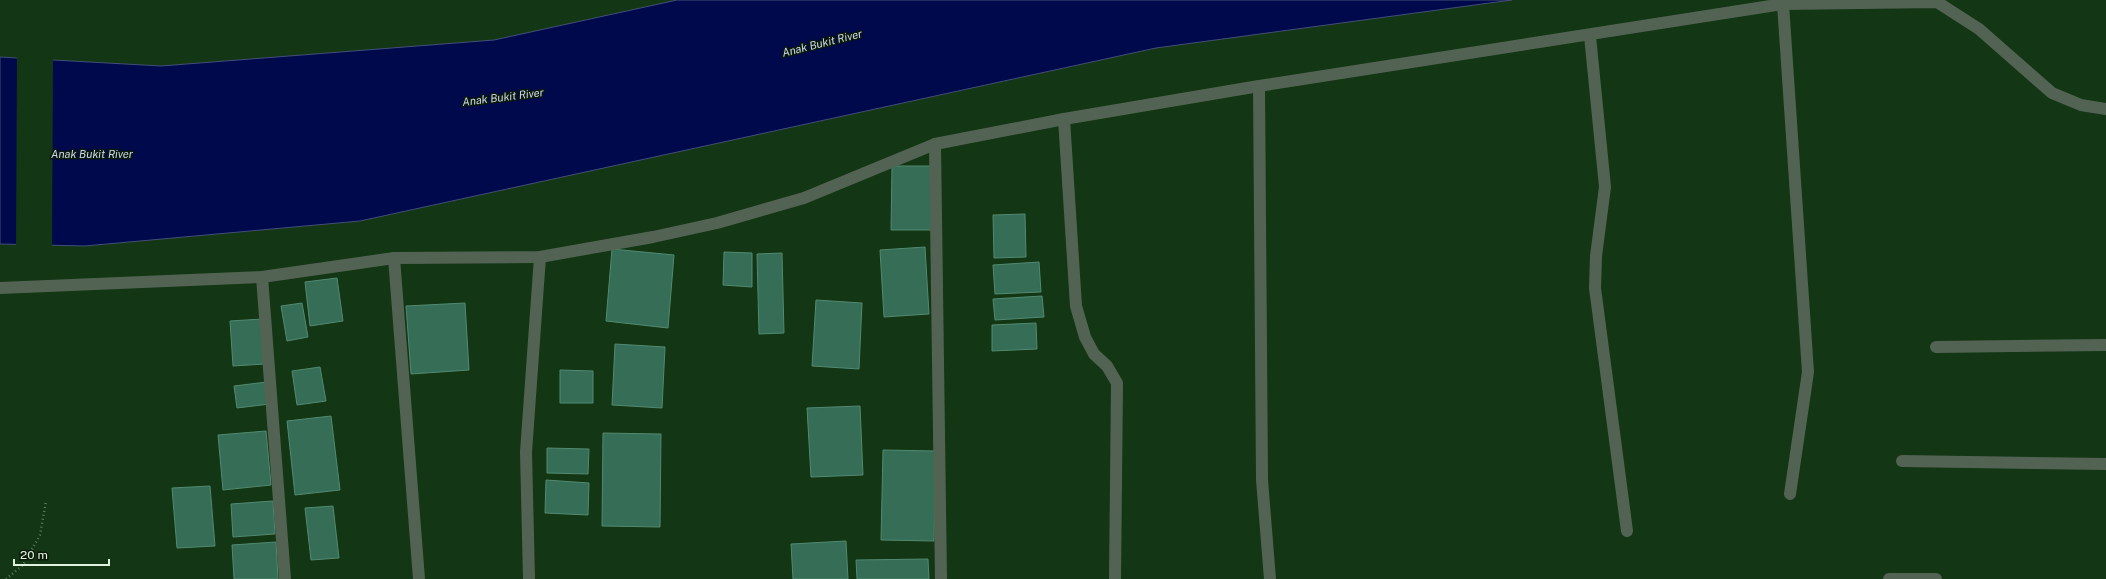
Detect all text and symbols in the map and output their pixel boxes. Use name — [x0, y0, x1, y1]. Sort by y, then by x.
water label: Anak Bukit River — [781, 27, 864, 59]
water label: Anak Bukit River — [462, 86, 545, 108]
water label: Anak Bukit River — [51, 148, 134, 160]
scale bar — [14, 541, 109, 567]
text: 20 m — [20, 548, 48, 562]

